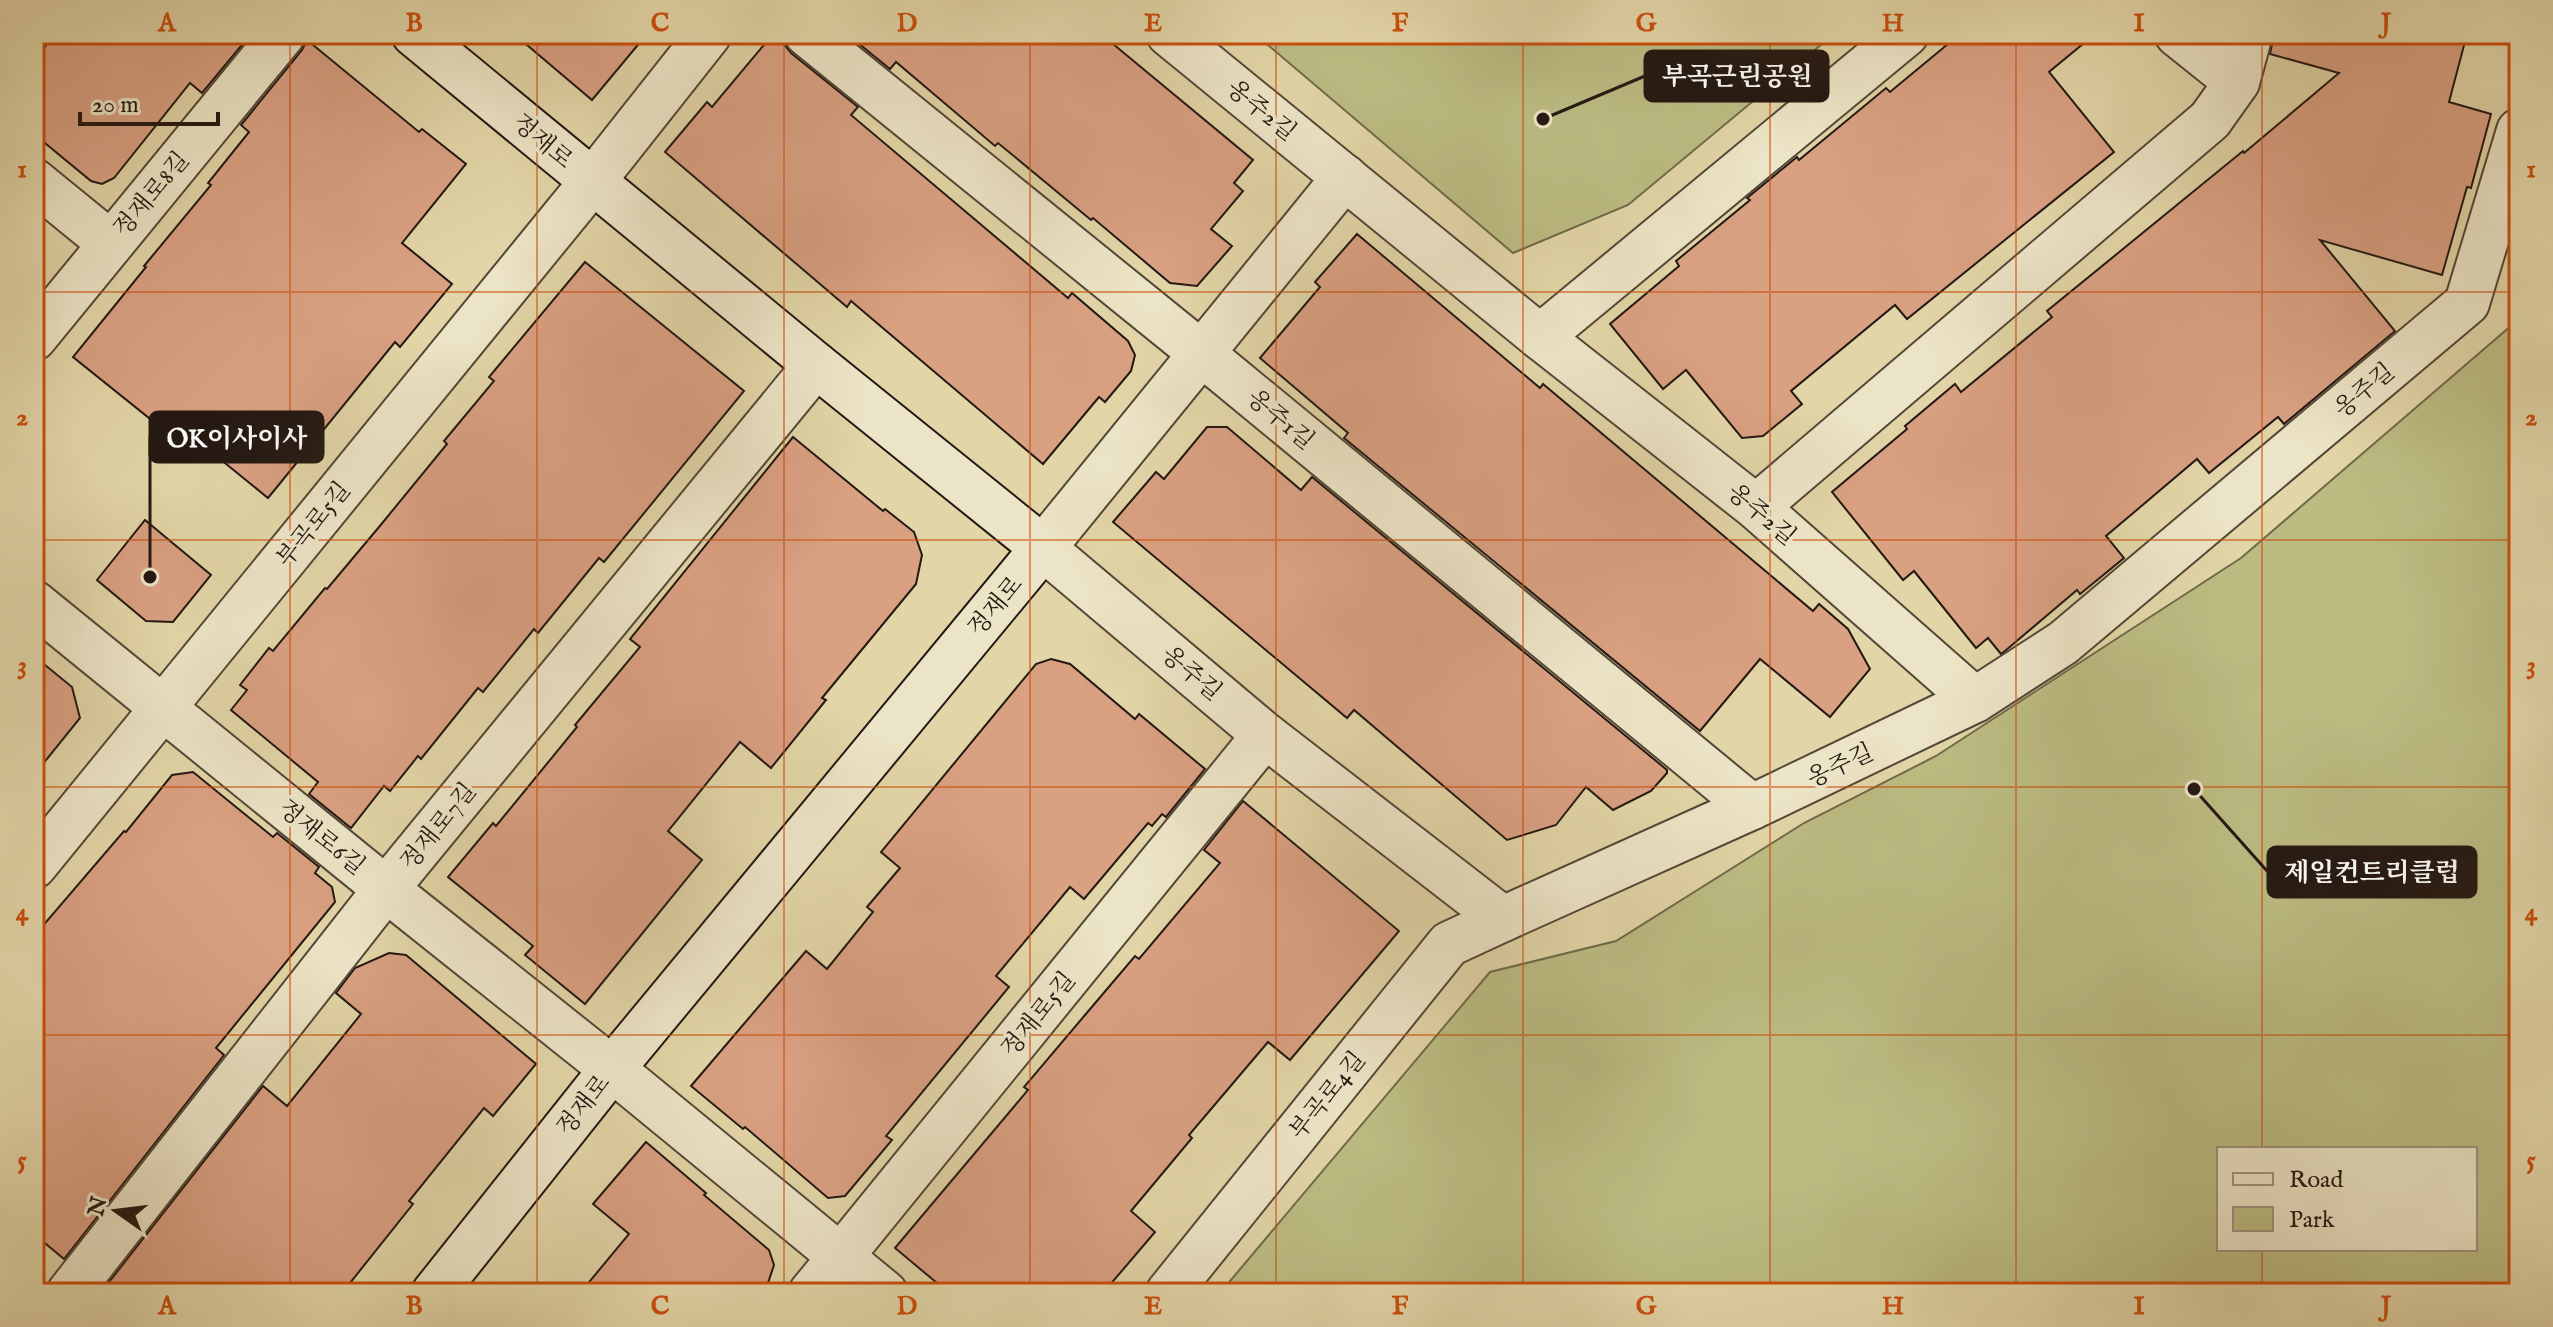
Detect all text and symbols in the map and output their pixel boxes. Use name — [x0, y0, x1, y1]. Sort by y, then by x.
text: A — [157, 7, 177, 40]
text: B — [405, 7, 423, 40]
text: C — [651, 7, 670, 40]
text: D — [897, 7, 918, 40]
text: E — [1144, 7, 1162, 40]
text: F — [1392, 7, 1409, 40]
text: G — [1636, 7, 1657, 40]
text: H — [1882, 7, 1904, 40]
text: I — [2133, 7, 2145, 40]
text: J — [2378, 7, 2392, 40]
callout: 부곡근린공원 — [1645, 51, 1828, 101]
text: 부곡근린공원 — [1662, 61, 1812, 94]
street label: 옹주2길 — [1220, 74, 1302, 149]
scale bar — [80, 76, 218, 126]
text: 20 m — [92, 90, 139, 121]
street label: 정재로 — [505, 108, 579, 176]
street label: 정재로8길 — [107, 146, 197, 244]
text: 1 — [17, 153, 27, 186]
text: 1 — [2526, 153, 2536, 186]
street label: 옹주길 — [2328, 357, 2402, 425]
street label: 옹주1길 — [1240, 383, 1320, 457]
text: 2 — [16, 401, 28, 434]
text: 2 — [2525, 401, 2537, 434]
callout: OK이사이사 — [150, 412, 323, 462]
text: OK이사이사 — [167, 423, 308, 456]
street label: 부곡로5길 — [270, 476, 358, 574]
street label: 옹주2길 — [1720, 477, 1802, 553]
street label: 정재로 — [962, 570, 1030, 644]
street label: 옹주길 — [1154, 640, 1228, 708]
text: 3 — [17, 649, 27, 682]
text: 3 — [2526, 649, 2536, 682]
street label: 옹주길 — [1803, 738, 1879, 795]
street label: 정재로7길 — [394, 777, 484, 877]
street label: 정재로6길 — [271, 794, 371, 883]
callout: 제일컨트리클럽 — [2268, 847, 2476, 897]
text: 제일컨트리클럽 — [2284, 857, 2460, 890]
text: 4 — [16, 896, 30, 929]
text: 4 — [2525, 896, 2539, 929]
street label: 정재로5길 — [995, 966, 1083, 1064]
street label: 부곡로4길 — [1283, 1046, 1373, 1146]
street label: 정재로 — [551, 1069, 618, 1143]
text: 5 — [17, 1144, 27, 1177]
text: 5 — [2526, 1144, 2536, 1177]
legend — [2217, 1147, 2477, 1251]
text: Road — [2289, 1165, 2343, 1196]
north arrow — [76, 1171, 156, 1251]
text: N — [82, 1194, 114, 1220]
text: Park — [2289, 1205, 2335, 1236]
text: A — [157, 1290, 177, 1323]
text: B — [405, 1290, 423, 1323]
text: C — [651, 1290, 670, 1323]
text: D — [897, 1290, 918, 1323]
text: E — [1144, 1290, 1162, 1323]
text: F — [1392, 1290, 1409, 1323]
text: G — [1636, 1290, 1657, 1323]
text: H — [1882, 1290, 1904, 1323]
text: I — [2133, 1290, 2145, 1323]
text: J — [2378, 1290, 2392, 1323]

